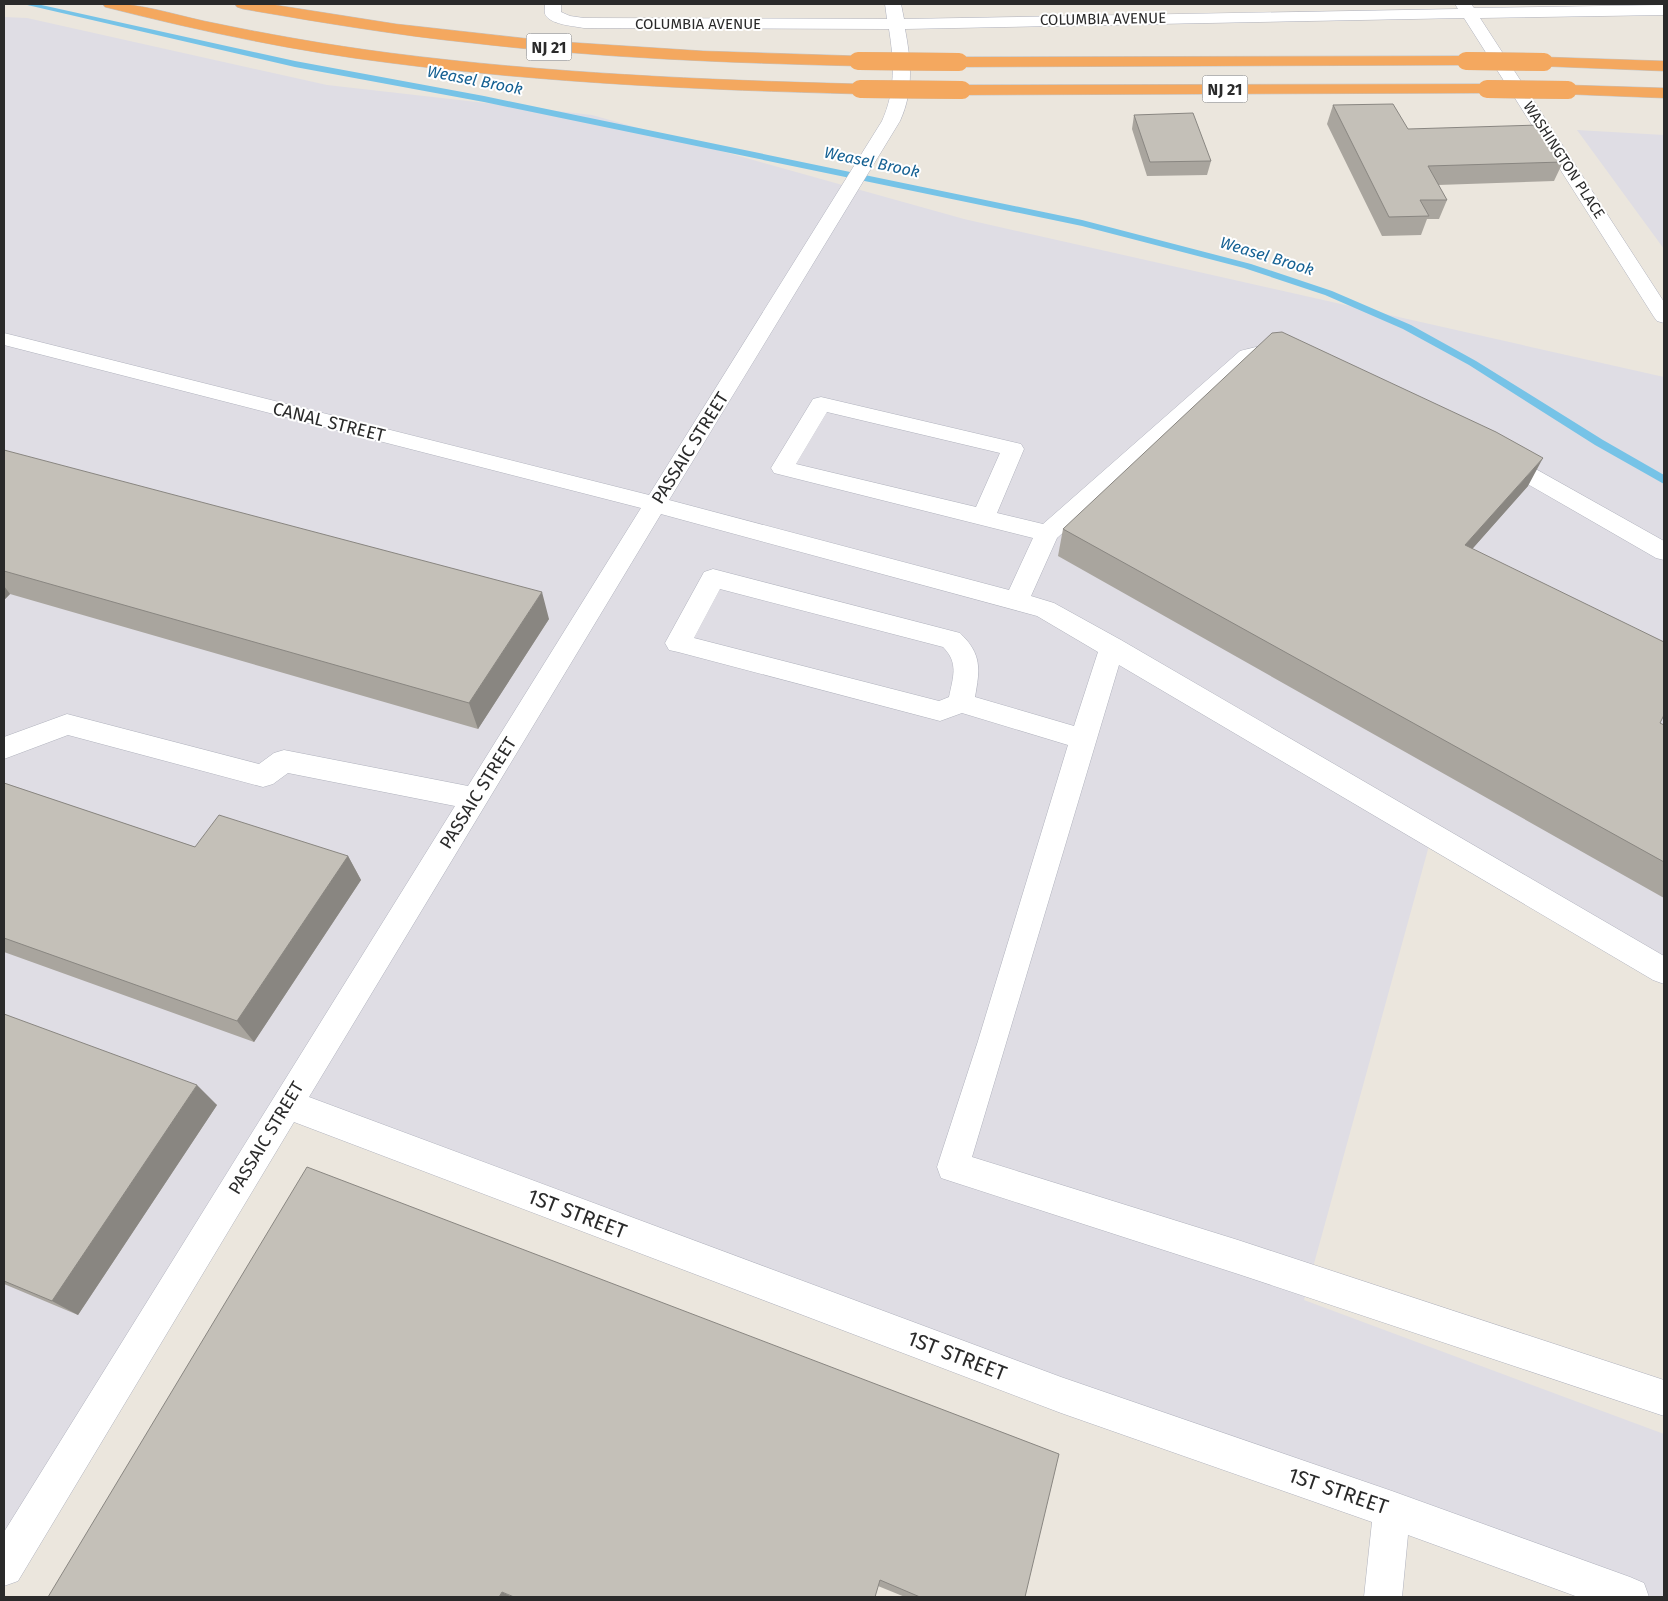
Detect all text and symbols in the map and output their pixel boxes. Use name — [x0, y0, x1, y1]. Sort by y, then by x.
street label: COLUMBIA AVENUE — [1040, 9, 1166, 29]
street label: COLUMBIA AVENUE — [635, 15, 761, 33]
road number: NJ 21 — [526, 34, 572, 61]
water label: Weasel Brook — [426, 61, 525, 99]
road number: NJ 21 — [1202, 76, 1248, 102]
street label: WASHINGTON PLACE — [1519, 98, 1609, 222]
water label: Weasel Brook — [823, 143, 922, 181]
water label: Weasel Brook — [1218, 233, 1316, 279]
street label: PASSAIC STREET — [647, 387, 734, 508]
street label: CANAL STREET — [271, 397, 388, 447]
street label: PASSAIC STREET — [435, 732, 522, 853]
street label: PASSAIC STREET — [224, 1077, 309, 1198]
street label: 1ST STREET — [524, 1183, 631, 1245]
street label: 1ST STREET — [904, 1325, 1011, 1387]
street label: 1ST STREET — [1284, 1462, 1392, 1520]

